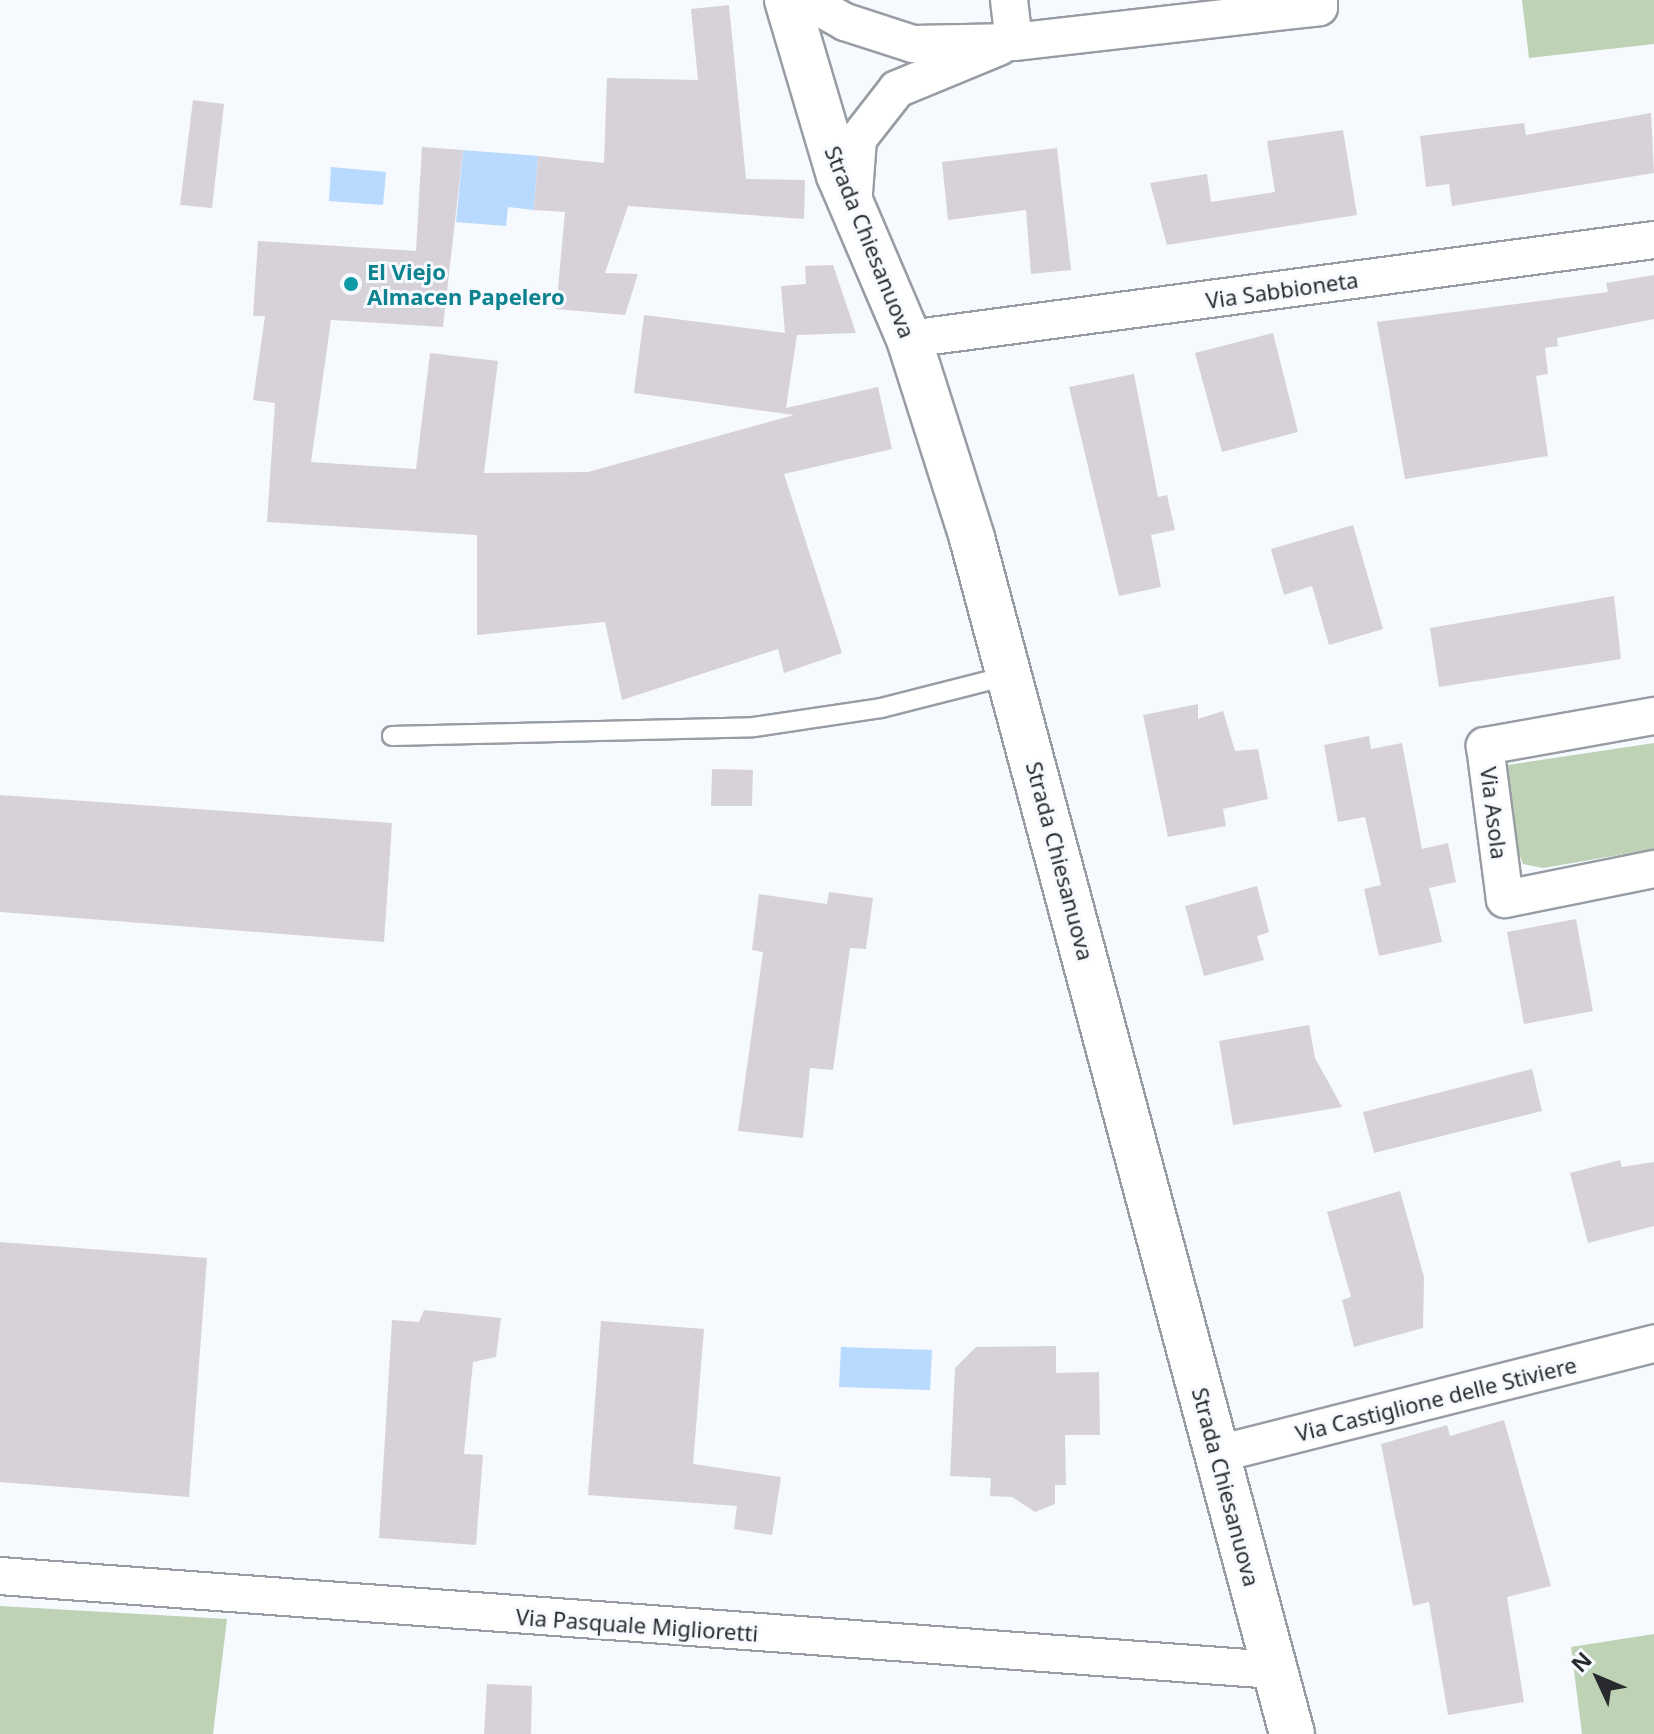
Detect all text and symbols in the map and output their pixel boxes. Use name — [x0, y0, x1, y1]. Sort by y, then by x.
street label: Strada Chiesanuova — [819, 142, 921, 342]
place label: El Viejo Almacen Papelero — [367, 258, 565, 310]
street label: Via Sabbioneta — [1204, 266, 1360, 314]
marker: El Viejo Almacen Papelero — [342, 275, 360, 293]
street label: Strada Chiesanuova — [1021, 759, 1099, 963]
street label: Via Asola — [1475, 765, 1513, 861]
street label: Via Castiglione delle Stiviere — [1293, 1351, 1579, 1447]
street label: Strada Chiesanuova — [1187, 1385, 1265, 1589]
street label: Via Pasquale Miglioretti — [515, 1603, 759, 1647]
north arrow — [1558, 1638, 1638, 1718]
text: N — [1564, 1644, 1598, 1678]

